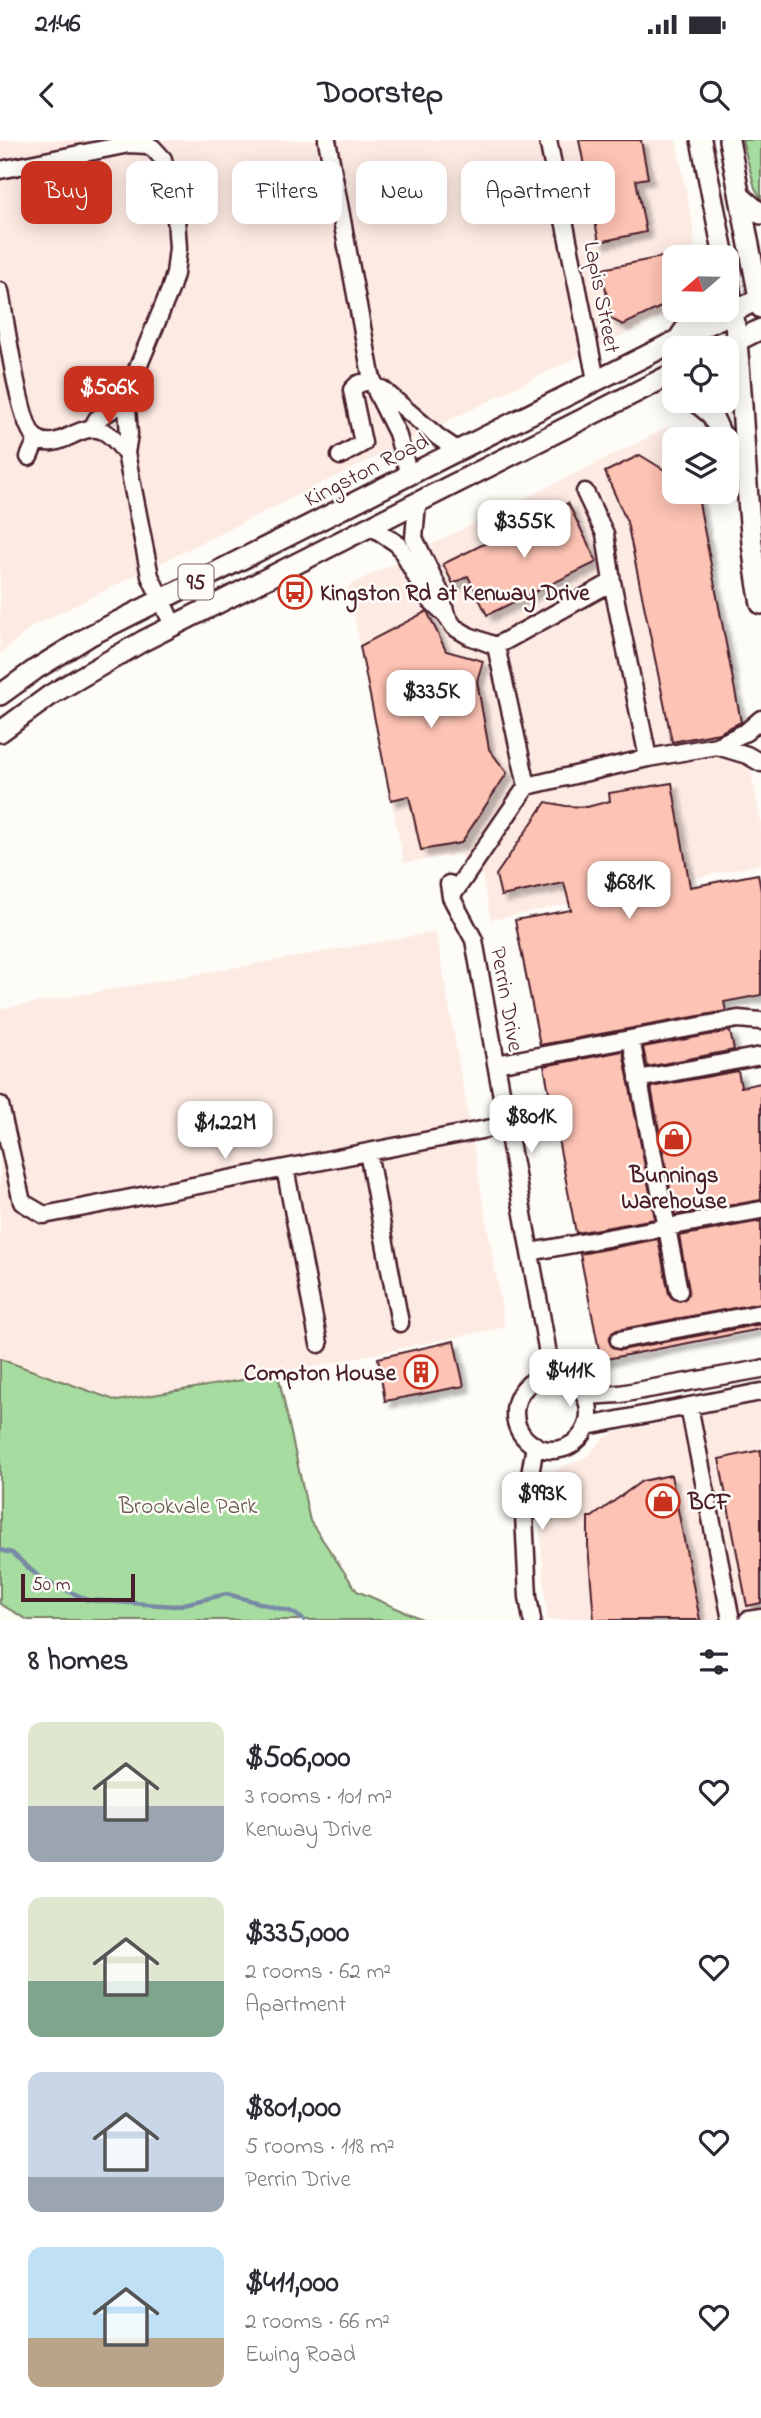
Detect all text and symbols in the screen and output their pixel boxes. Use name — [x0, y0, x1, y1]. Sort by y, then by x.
text: 21:46 — [35, 6, 81, 44]
text: Doorstep — [318, 71, 443, 118]
icon: back — [28, 76, 66, 114]
icon: search — [695, 76, 733, 114]
chip: Buy — [21, 161, 112, 224]
chip: Rent — [126, 161, 218, 224]
chip: Filters — [232, 161, 342, 224]
chip: New — [356, 161, 447, 224]
chip: Apartment — [461, 161, 615, 224]
street label: Lapis Street — [574, 239, 628, 356]
north arrow — [662, 245, 738, 322]
map controls — [662, 245, 739, 504]
button: locate — [662, 336, 739, 413]
pin: $506K — [60, 366, 158, 426]
text: $506K — [80, 372, 138, 405]
street label: Kingston Road — [299, 426, 436, 518]
button: layers — [662, 427, 739, 504]
pin: $355K — [475, 500, 573, 560]
text: $355K — [494, 506, 554, 539]
road number: 95 — [178, 564, 214, 600]
bus stop icon: Kingston Rd at Kenway Drive — [276, 573, 314, 611]
place label: Kingston Rd at Kenway Drive — [320, 578, 590, 613]
pin: $335K — [382, 670, 480, 730]
text: $335K — [402, 676, 460, 709]
pin: $681K — [580, 862, 678, 921]
text: $681K — [603, 867, 655, 900]
street label: Perrin Drive — [480, 944, 531, 1055]
pin: $801K — [482, 1096, 580, 1155]
text: $801K — [506, 1101, 556, 1134]
pin: $1.22M — [168, 1102, 282, 1161]
text: $1.22M — [194, 1107, 256, 1140]
shop icon: Bunnings Warehouse — [655, 1120, 693, 1158]
place label: Bunnings Warehouse — [621, 1160, 728, 1219]
pin: $411K — [521, 1350, 619, 1409]
building icon: Compton House — [402, 1353, 440, 1391]
text: $411K — [545, 1355, 595, 1388]
place label: Compton House — [244, 1358, 397, 1391]
pin: $993K — [493, 1472, 591, 1532]
text: $993K — [518, 1478, 566, 1511]
shop icon: BCF — [644, 1482, 682, 1520]
place label: BCF — [687, 1487, 731, 1520]
park label: Brookvale Park — [118, 1491, 258, 1524]
scale bar — [21, 1571, 135, 1603]
text: 50 m — [32, 1572, 71, 1599]
text: 8 homes — [28, 1640, 129, 1684]
icon: filters — [695, 1643, 733, 1681]
text: $506,000 — [245, 1737, 351, 1781]
icon: home — [84, 1750, 168, 1834]
icon: heart — [695, 1773, 733, 1811]
text: 3 rooms · 101 m² — [245, 1781, 392, 1814]
text: Kenway Drive — [245, 1814, 372, 1847]
text: $335,000 — [245, 1912, 349, 1956]
icon: home — [84, 1925, 168, 2009]
icon: heart — [695, 1948, 733, 1986]
text: 2 rooms · 62 m² — [245, 1956, 391, 1989]
text: Apartment — [245, 1989, 346, 2022]
text: $801,000 — [245, 2087, 341, 2131]
icon: home — [84, 2100, 168, 2184]
icon: heart — [695, 2123, 733, 2161]
text: 5 rooms · 118 m² — [245, 2131, 395, 2164]
text: Perrin Drive — [245, 2164, 351, 2197]
text: $411,000 — [245, 2262, 339, 2306]
icon: home — [84, 2275, 168, 2359]
icon: heart — [695, 2298, 733, 2336]
text: 2 rooms · 66 m² — [245, 2306, 390, 2339]
text: Ewing Road — [245, 2339, 356, 2372]

